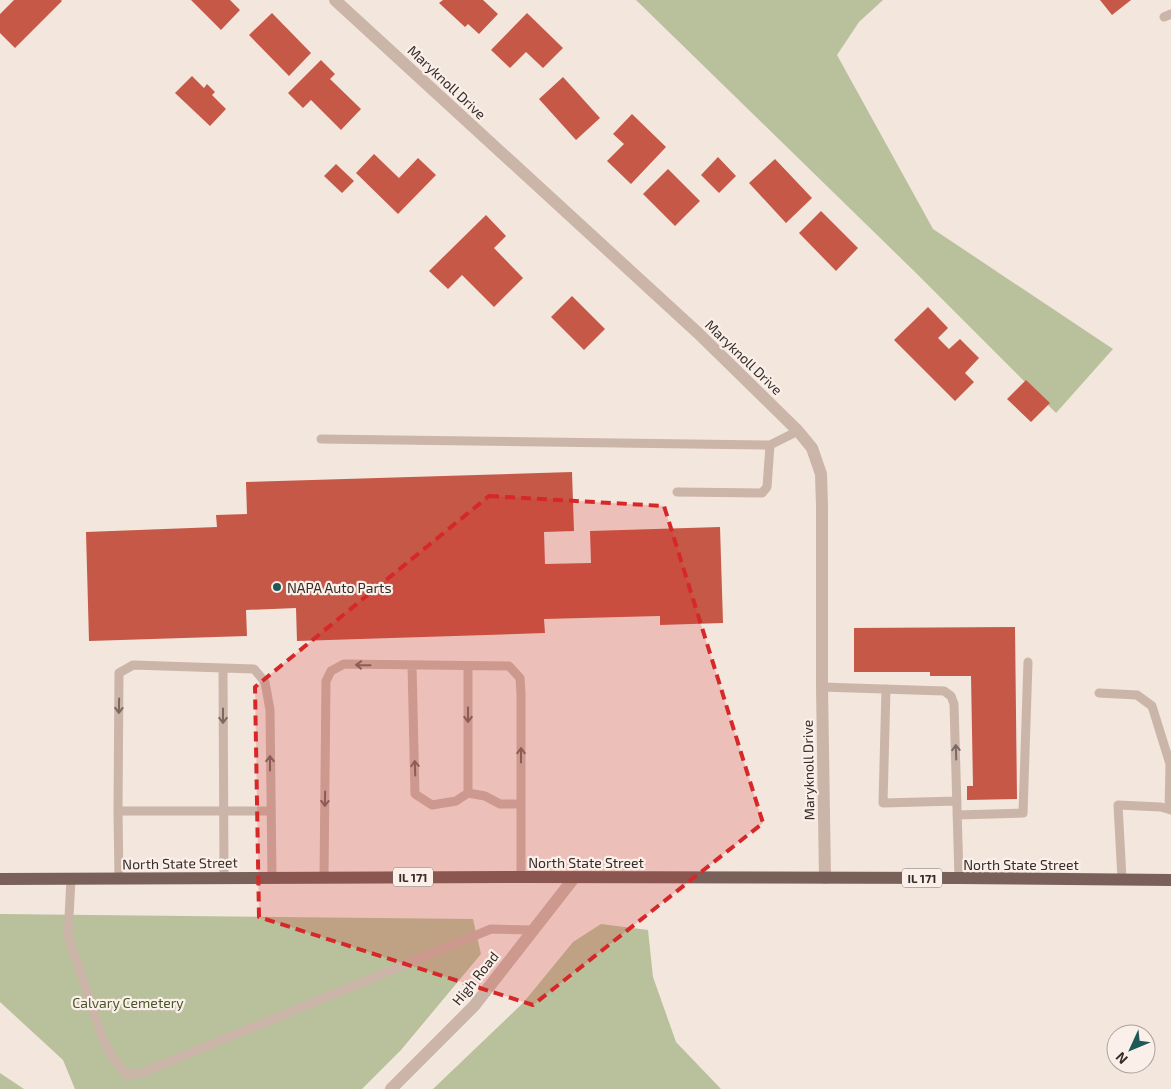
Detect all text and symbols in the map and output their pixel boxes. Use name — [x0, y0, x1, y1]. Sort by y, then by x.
street label: Maryknoll Drive — [404, 42, 490, 122]
street label: Maryknoll Drive — [702, 316, 786, 398]
place label: NAPA Auto Parts — [287, 579, 392, 596]
marker: NAPA Auto Parts — [271, 581, 283, 593]
one-way arrow — [355, 660, 372, 670]
one-way arrow — [114, 698, 124, 714]
one-way arrow — [463, 706, 473, 723]
one-way arrow — [218, 708, 228, 724]
street label: Maryknoll Drive — [799, 720, 817, 820]
one-way arrow — [951, 745, 961, 761]
one-way arrow — [516, 747, 526, 764]
one-way arrow — [265, 755, 275, 771]
one-way arrow — [410, 760, 419, 776]
one-way arrow — [320, 790, 329, 806]
street label: North State Street — [122, 853, 238, 873]
street label: North State Street — [528, 854, 644, 871]
street label: North State Street — [963, 856, 1079, 873]
road number: IL 171 — [393, 868, 433, 886]
road number: IL 171 — [902, 868, 942, 888]
street label: High Road — [448, 948, 502, 1008]
park label: Calvary Cemetery — [72, 994, 184, 1011]
north arrow — [1106, 1024, 1156, 1074]
text: N — [1112, 1049, 1131, 1068]

